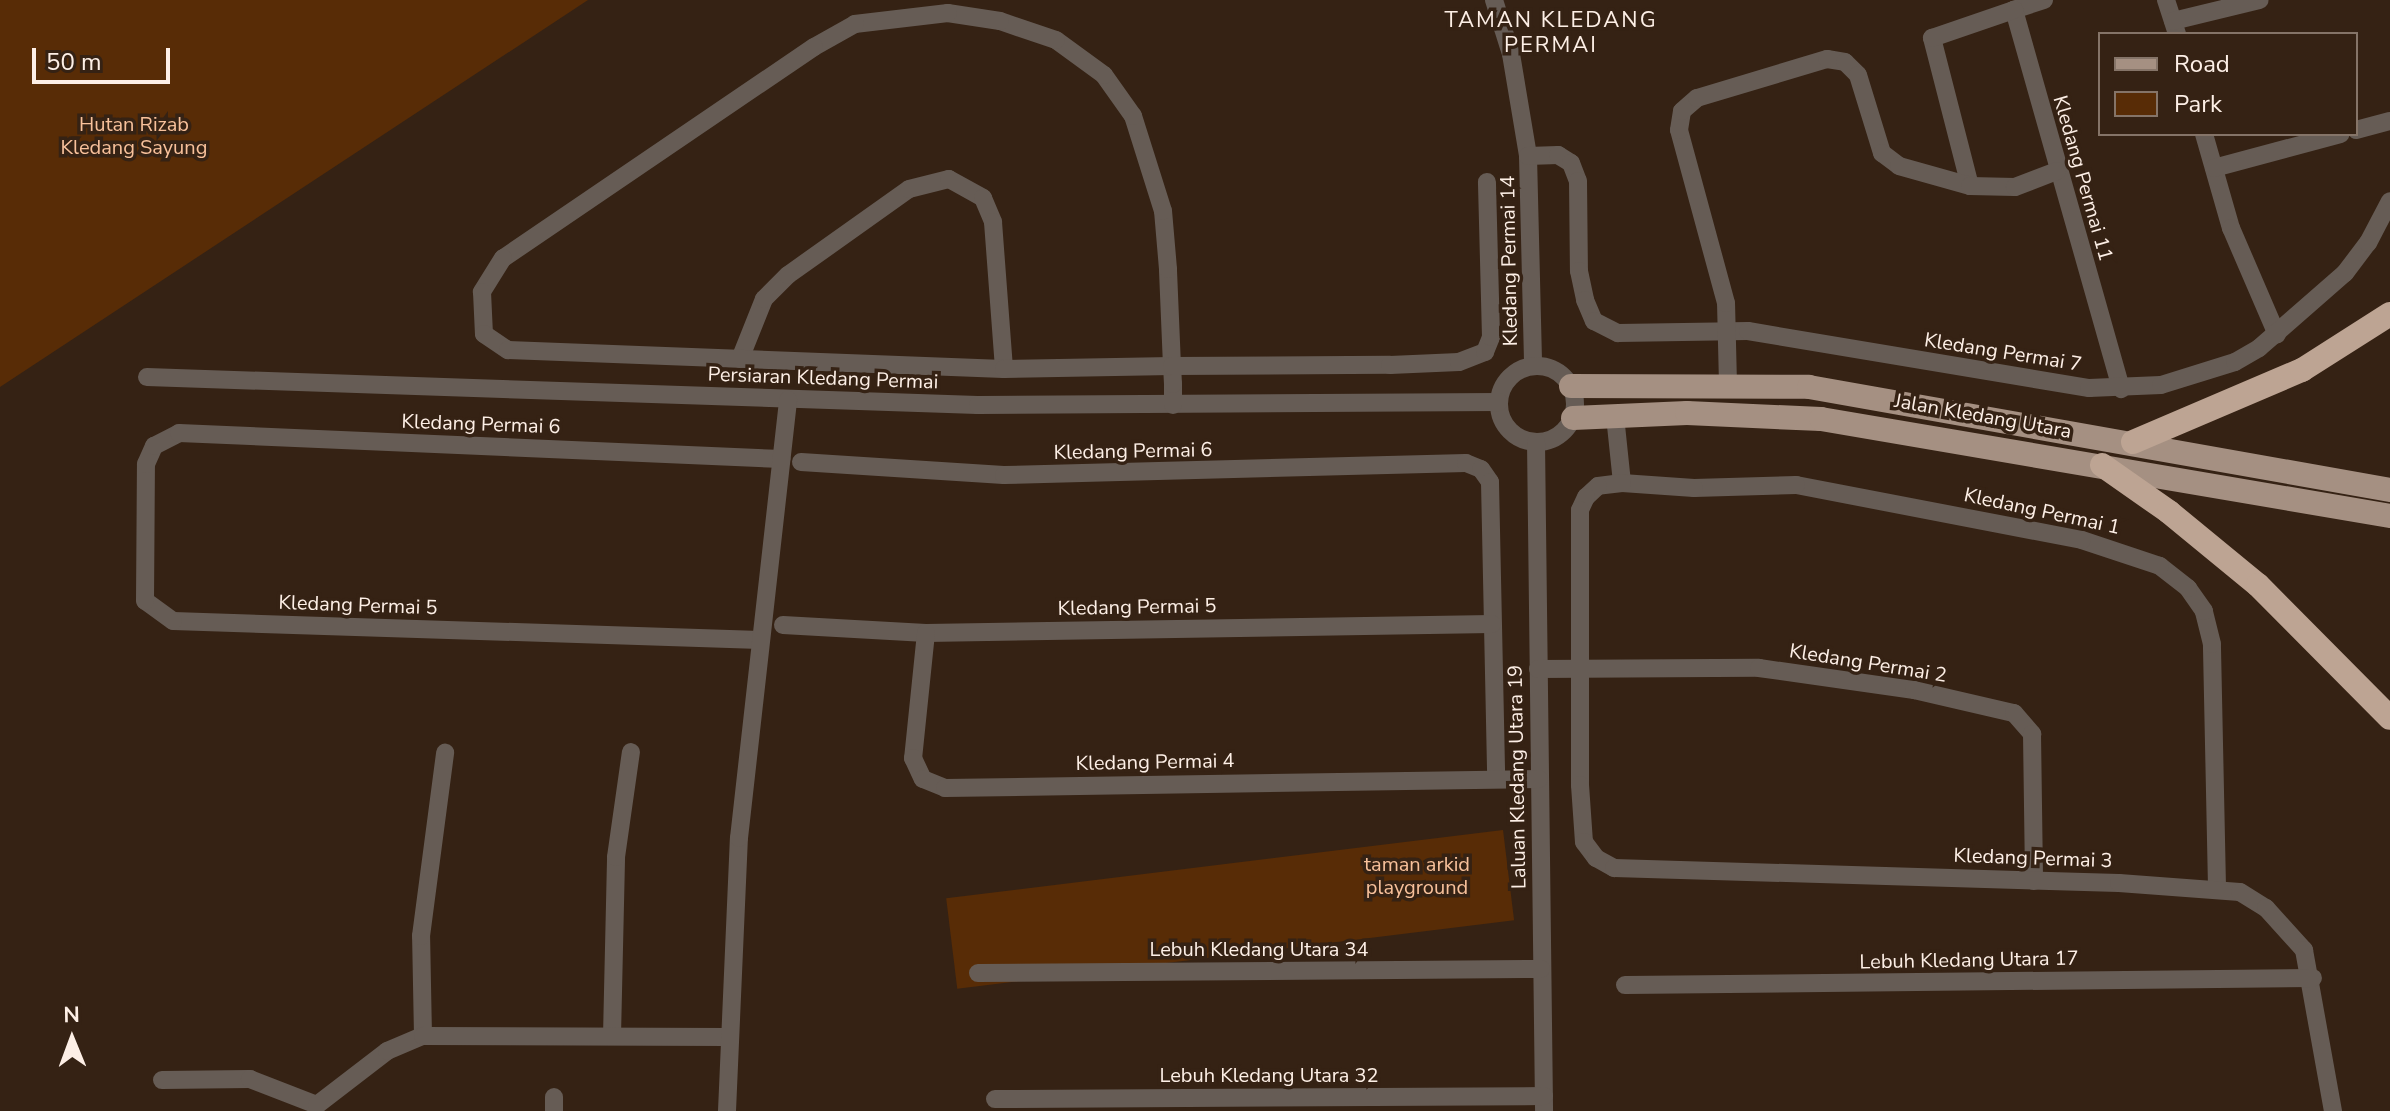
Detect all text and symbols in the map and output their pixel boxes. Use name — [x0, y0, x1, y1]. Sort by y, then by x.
district label: TAMAN KLEDANG PERMAI — [1444, 7, 1658, 58]
scale bar — [36, 32, 174, 82]
legend — [2098, 32, 2358, 136]
text: 50 m — [46, 46, 102, 78]
text: Road — [2174, 48, 2230, 80]
text: Park — [2174, 88, 2222, 120]
street label: Kledang Permai 11 — [2048, 93, 2118, 263]
park label: Hutan Rizab Kledang Sayung — [61, 112, 207, 159]
street label: Kledang Permai 14 — [1496, 175, 1522, 347]
street label: Kledang Permai 7 — [1923, 328, 2083, 376]
street label: Persiaran Kledang Permai — [707, 362, 939, 394]
street label: Jalan Kledang Utara — [1893, 389, 2073, 443]
street label: Kledang Permai 6 — [401, 409, 561, 439]
street label: Kledang Permai 6 — [1053, 438, 1213, 464]
street label: Kledang Permai 1 — [1962, 483, 2122, 539]
street label: Kledang Permai 5 — [278, 590, 438, 620]
street label: Kledang Permai 5 — [1057, 594, 1217, 620]
street label: Kledang Permai 2 — [1788, 639, 1948, 687]
street label: Laluan Kledang Utara 19 — [1503, 665, 1531, 889]
street label: Kledang Permai 4 — [1075, 749, 1235, 775]
street label: Kledang Permai 3 — [1953, 843, 2113, 873]
park label: taman arkid playground — [1364, 853, 1470, 900]
street label: Lebuh Kledang Utara 34 — [1149, 937, 1369, 961]
street label: Lebuh Kledang Utara 17 — [1859, 946, 2079, 974]
north arrow — [32, 999, 112, 1079]
text: N — [63, 1000, 80, 1030]
street label: Lebuh Kledang Utara 32 — [1159, 1063, 1379, 1087]

